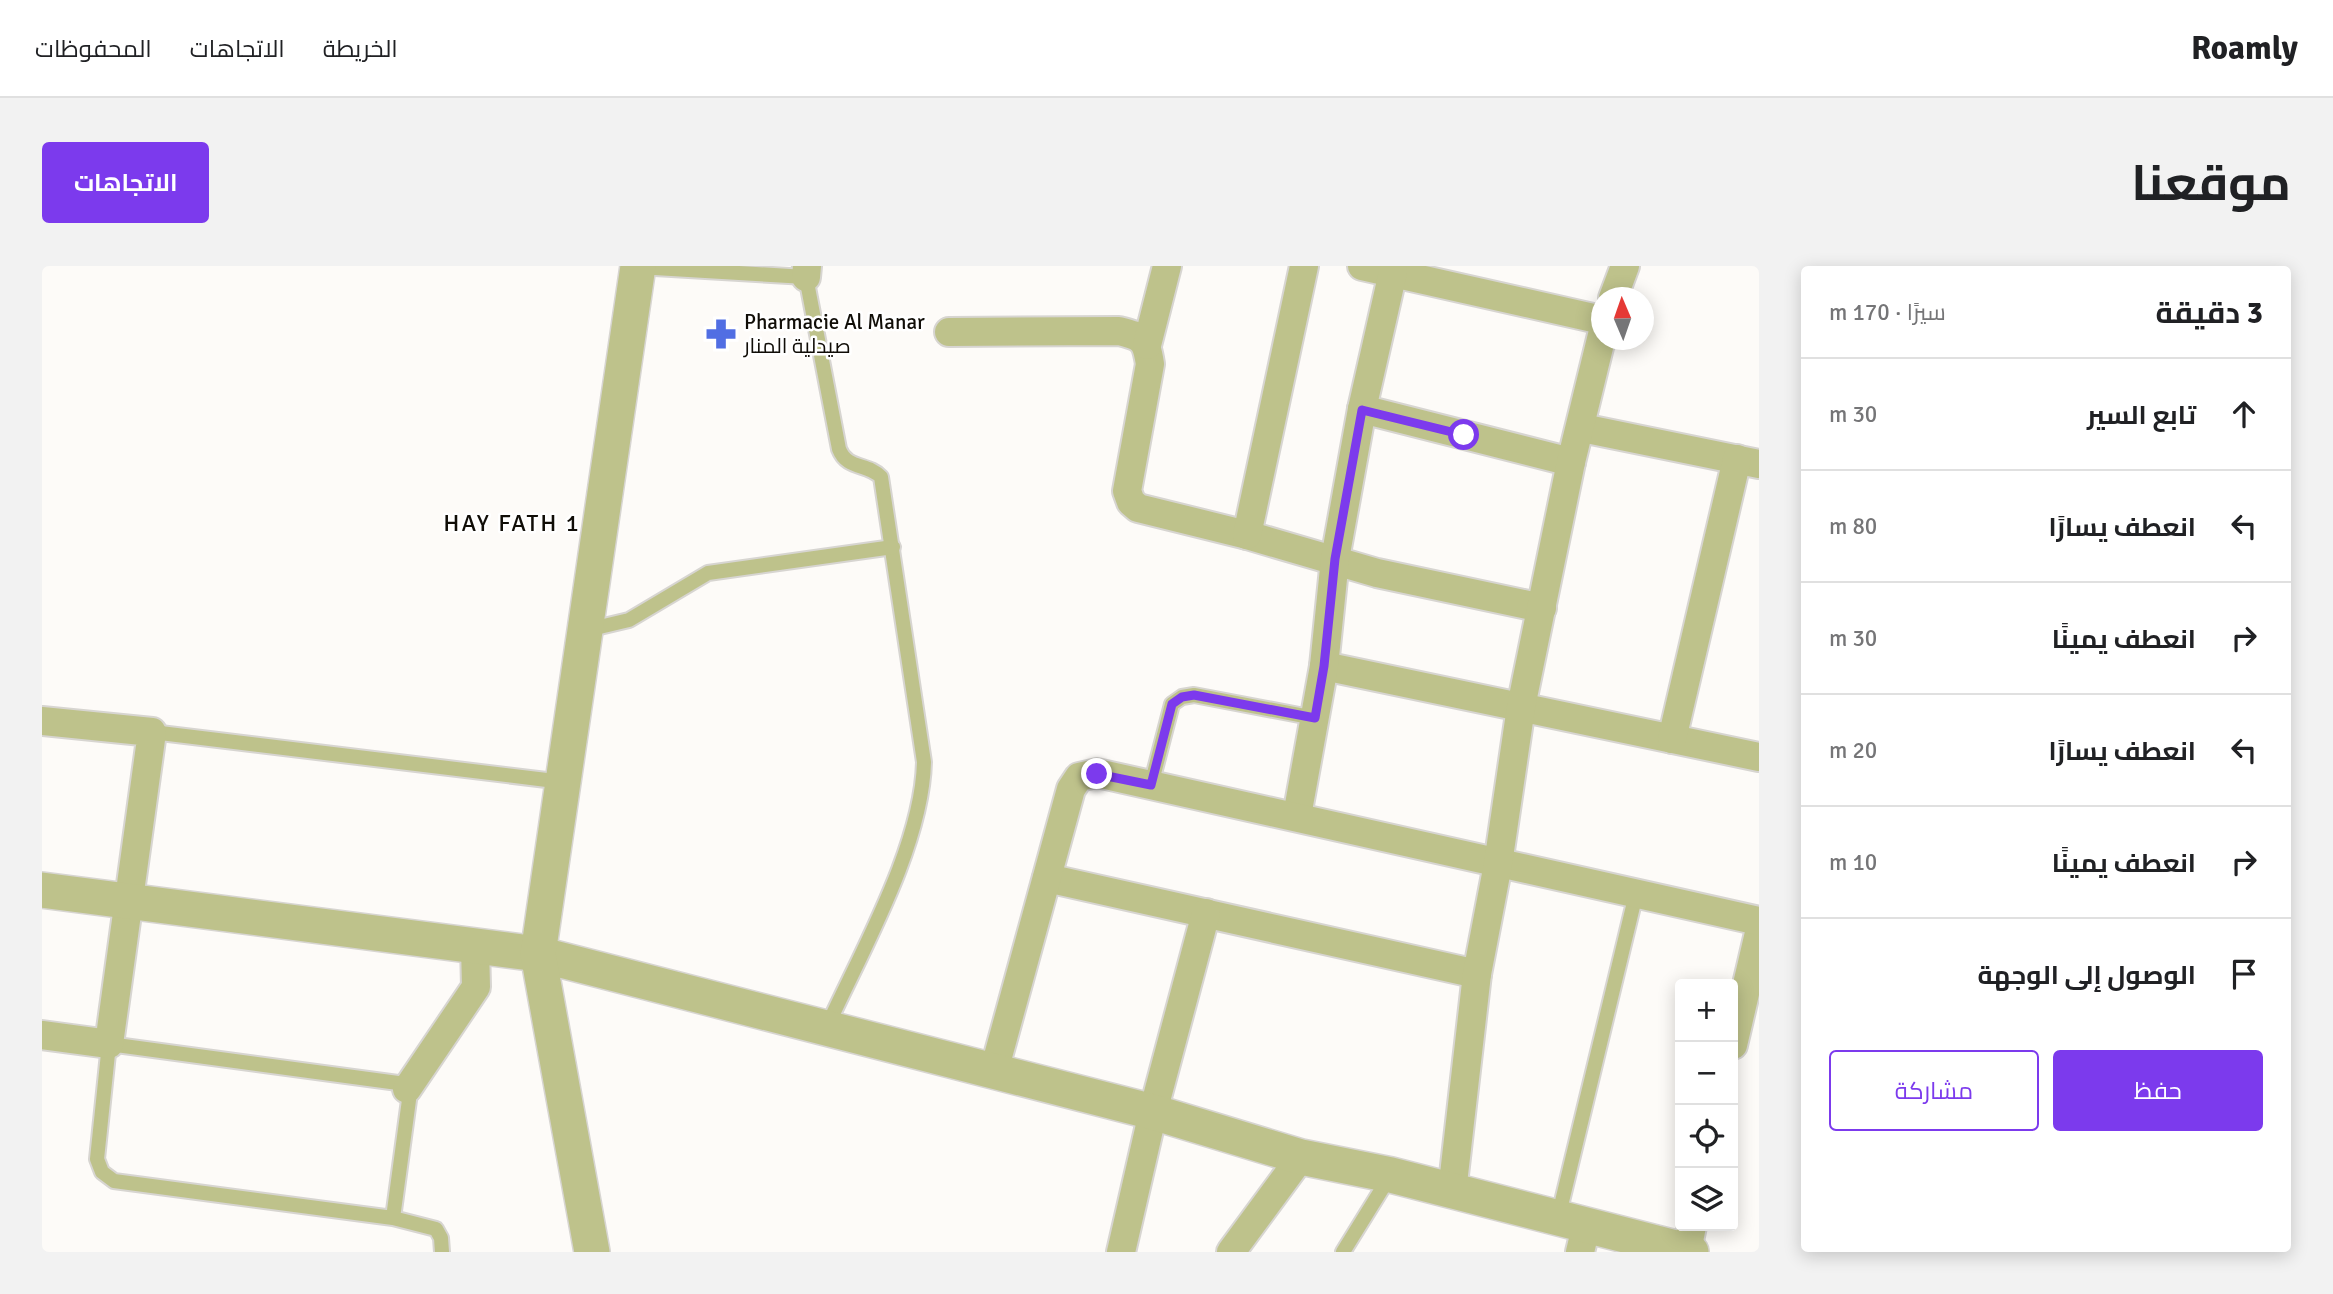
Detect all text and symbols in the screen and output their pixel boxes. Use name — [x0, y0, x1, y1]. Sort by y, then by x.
text: Roamly — [2191, 28, 2298, 69]
text: المحفوظات — [35, 34, 152, 64]
text: الاتجاهات — [190, 34, 285, 64]
text: الخريطة — [323, 34, 398, 64]
button: الاتجاهات — [42, 142, 209, 223]
text: موقعنا — [2131, 154, 2291, 214]
north arrow — [1591, 287, 1654, 350]
text: 3 دقيقة — [2155, 295, 2263, 332]
text: سيرًا · 170 m — [1829, 298, 1946, 327]
place label: Pharmacie Al Manar صيدلية المنار — [743, 309, 925, 359]
pharmacy icon: Pharmacie Al Manar صيدلية المنار — [704, 317, 738, 351]
icon: ahead — [2225, 395, 2263, 433]
text: 30 m — [1829, 400, 1877, 429]
text: تابع السير — [2087, 400, 2196, 432]
route start — [1448, 419, 1479, 450]
icon: left — [2225, 507, 2263, 545]
district label: HAY FATH 1 — [443, 508, 581, 538]
text: 80 m — [1829, 512, 1877, 541]
text: انعطف يسارًا — [2048, 512, 2196, 544]
icon: right — [2225, 619, 2263, 657]
text: 30 m — [1829, 624, 1877, 653]
text: انعطف يمينًا — [2052, 624, 2196, 656]
icon: left — [2225, 731, 2263, 769]
text: 20 m — [1829, 736, 1877, 765]
text: انعطف يسارًا — [2048, 736, 2196, 768]
route end — [1081, 758, 1112, 789]
icon: right — [2225, 843, 2263, 881]
text: 10 m — [1829, 848, 1877, 877]
text: انعطف يمينًا — [2052, 848, 2196, 880]
icon: arrive — [2225, 955, 2263, 993]
text: الوصول إلى الوجهة — [1977, 960, 2196, 992]
map controls — [1675, 979, 1738, 1231]
button: + — [1675, 979, 1738, 1042]
button: − — [1675, 1042, 1738, 1105]
button: مشاركة — [1829, 1050, 2039, 1131]
button: حفظ — [2053, 1050, 2263, 1131]
button: locate — [1675, 1105, 1738, 1168]
button: layers — [1675, 1168, 1738, 1231]

